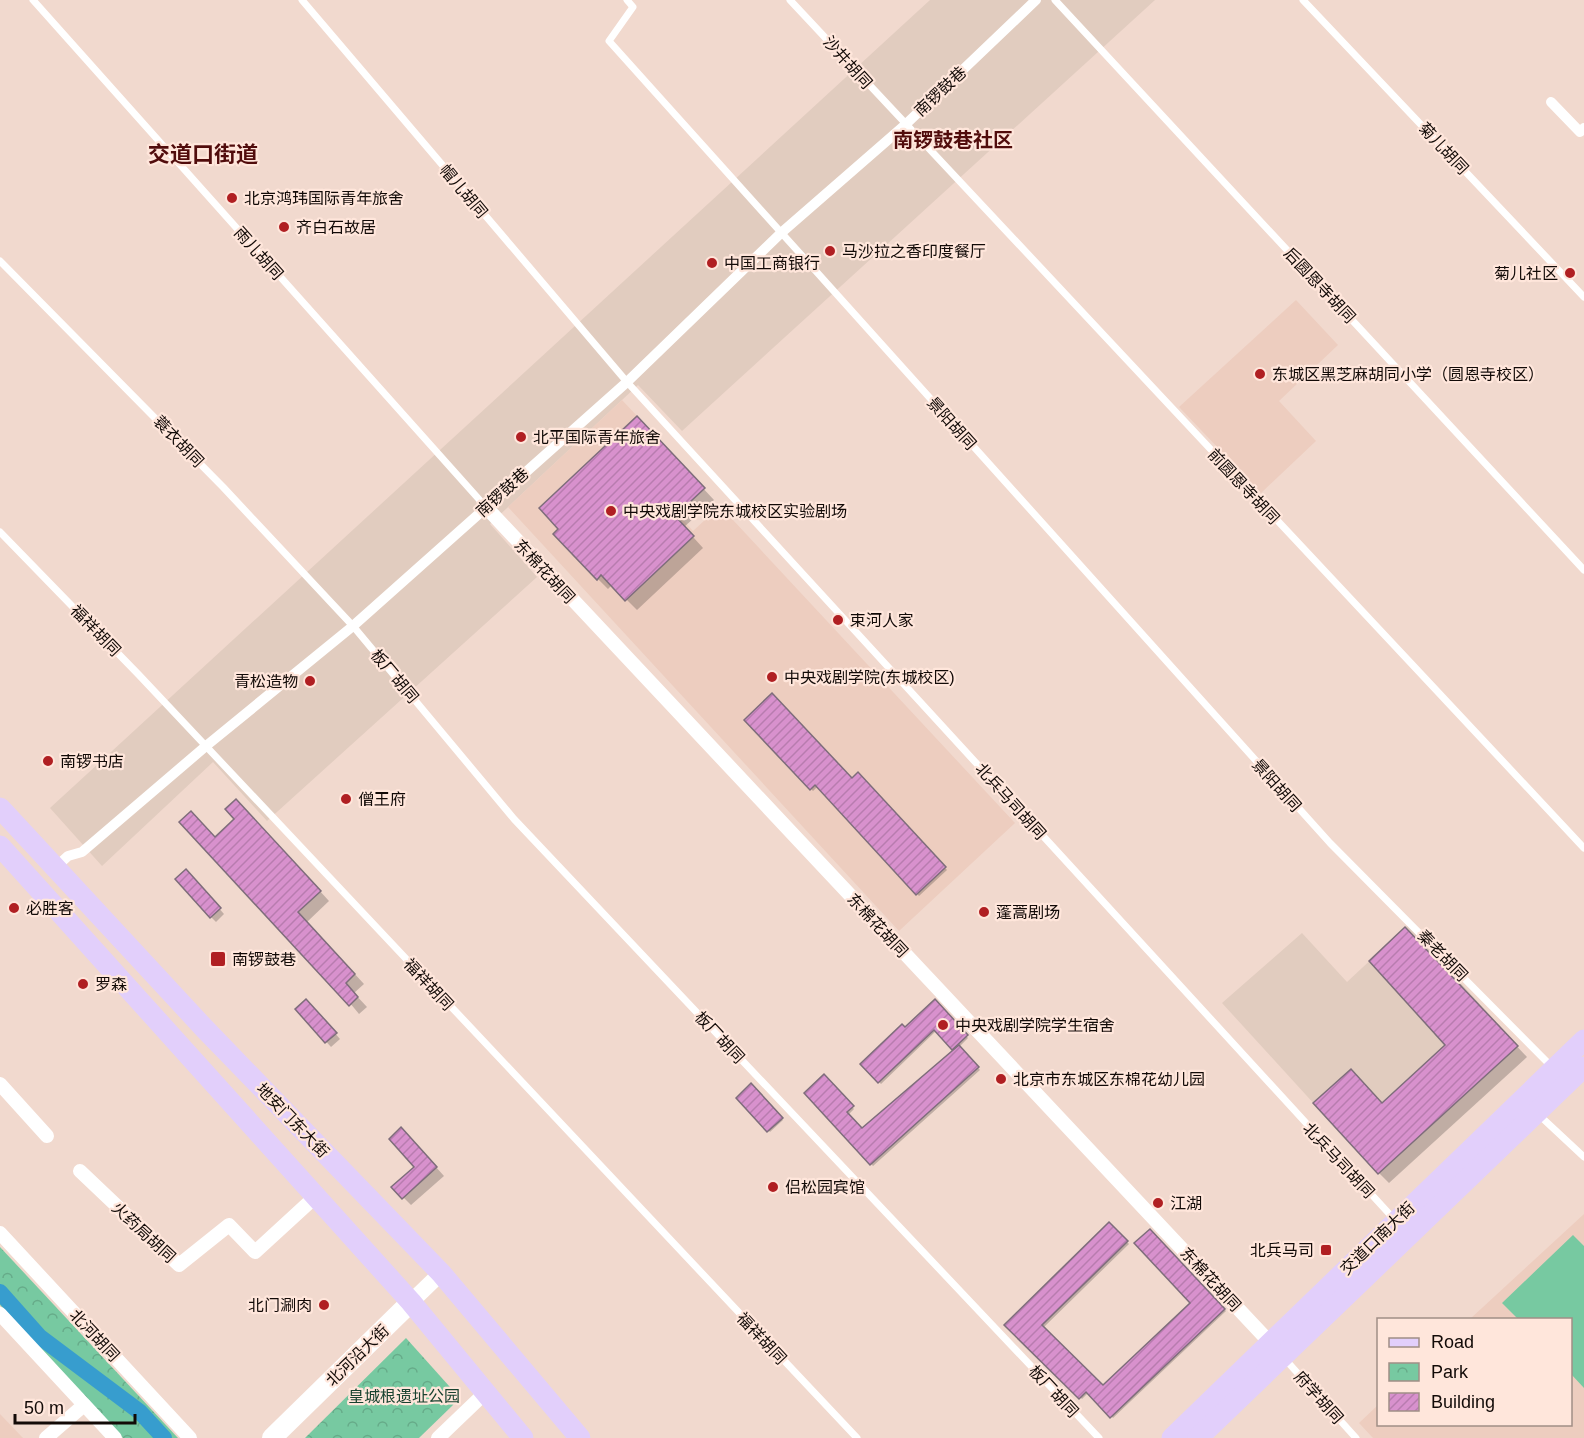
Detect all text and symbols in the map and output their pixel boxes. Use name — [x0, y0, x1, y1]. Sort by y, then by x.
street label: 沙井胡同 — [820, 33, 875, 92]
street label: 南锣鼓巷 — [911, 63, 970, 119]
street label: 菊儿胡同 — [1416, 119, 1472, 178]
district label: 南锣鼓巷社区 — [893, 129, 1013, 151]
district label: 交道口街道 — [148, 142, 258, 167]
street label: 帽儿胡同 — [437, 161, 491, 221]
place label: 北京鸿玮国际青年旅舍 — [244, 190, 404, 207]
marker: 北京鸿玮国际青年旅舍 — [225, 191, 239, 205]
place label: 齐白石故居 — [296, 219, 376, 236]
marker: 齐白石故居 — [277, 220, 291, 234]
street label: 雨儿胡同 — [231, 224, 286, 283]
place label: 马沙拉之香印度餐厅 — [842, 243, 986, 260]
marker: 马沙拉之香印度餐厅 — [823, 244, 837, 258]
street label: 后圆恩寺胡同 — [1281, 244, 1359, 326]
place label: 中国工商银行 — [724, 255, 820, 272]
marker: 中国工商银行 — [705, 256, 719, 270]
place label: 菊儿社区 — [1494, 265, 1558, 282]
marker: 菊儿社区 — [1563, 266, 1577, 280]
place label: 东城区黑芝麻胡同小学（圆恩寺校区） — [1272, 366, 1544, 383]
marker: 东城区黑芝麻胡同小学（圆恩寺校区） — [1253, 367, 1267, 381]
street label: 景阳胡同 — [924, 394, 979, 453]
street label: 蓑衣胡同 — [150, 412, 207, 470]
place label: 北平国际青年旅舍 — [533, 429, 661, 446]
marker: 北平国际青年旅舍 — [514, 430, 528, 444]
street label: 前圆恩寺胡同 — [1205, 445, 1283, 527]
street label: 南锣鼓巷 — [473, 465, 532, 520]
place label: 中央戏剧学院东城校区实验剧场 — [623, 503, 847, 520]
marker: 中央戏剧学院东城校区实验剧场 — [604, 504, 618, 518]
street label: 东棉花胡同 — [511, 536, 578, 606]
street label: 福祥胡同 — [67, 601, 124, 659]
place label: 束河人家 — [850, 612, 914, 629]
marker: 束河人家 — [831, 613, 845, 627]
street label: 板厂胡同 — [368, 646, 422, 706]
place label: 中央戏剧学院(东城校区) — [784, 669, 955, 686]
marker: 中央戏剧学院(东城校区) — [765, 670, 779, 684]
place label: 青松造物 — [234, 673, 298, 690]
marker: 青松造物 — [303, 674, 317, 688]
place label: 南锣书店 — [60, 753, 124, 770]
marker: 南锣书店 — [41, 754, 55, 768]
street label: 景阳胡同 — [1249, 756, 1304, 815]
street label: 北兵马司胡同 — [972, 760, 1049, 843]
place label: 僧王府 — [358, 791, 406, 808]
marker: 僧王府 — [339, 792, 353, 806]
street label: 东棉花胡同 — [844, 890, 911, 960]
place label: 必胜客 — [26, 900, 74, 917]
marker: 必胜客 — [7, 901, 21, 915]
place label: 蓬蒿剧场 — [996, 904, 1060, 921]
marker: 蓬蒿剧场 — [977, 905, 991, 919]
street label: 秦老胡同 — [1414, 926, 1471, 984]
marker: 南锣鼓巷 — [209, 950, 227, 968]
place label: 南锣鼓巷 — [232, 951, 296, 968]
street label: 福祥胡同 — [401, 955, 457, 1014]
place label: 罗森 — [95, 976, 127, 993]
marker: 罗森 — [76, 977, 90, 991]
street label: 板厂胡同 — [692, 1008, 748, 1067]
place label: 中央戏剧学院学生宿舍 — [955, 1017, 1115, 1034]
marker: 中央戏剧学院学生宿舍 — [936, 1018, 950, 1032]
place label: 北京市东城区东棉花幼儿园 — [1013, 1071, 1205, 1088]
marker: 北京市东城区东棉花幼儿园 — [994, 1072, 1008, 1086]
street label: 地安门东大街 — [253, 1080, 332, 1161]
street label: 北兵马司胡同 — [1300, 1119, 1378, 1201]
place label: 侣松园宾馆 — [785, 1179, 865, 1196]
marker: 侣松园宾馆 — [766, 1180, 780, 1194]
place label: 江湖 — [1170, 1195, 1202, 1212]
marker: 江湖 — [1151, 1196, 1165, 1210]
street label: 火药局胡同 — [109, 1199, 179, 1266]
street label: 交道口南大街 — [1337, 1199, 1418, 1278]
place label: 北兵马司 — [1250, 1242, 1314, 1259]
marker: 北兵马司 — [1319, 1243, 1333, 1257]
street label: 东棉花胡同 — [1177, 1244, 1244, 1314]
place label: 北门涮肉 — [248, 1297, 312, 1314]
marker: 北门涮肉 — [317, 1298, 331, 1312]
street label: 北河胡同 — [67, 1306, 123, 1365]
street label: 福祥胡同 — [734, 1309, 790, 1368]
legend — [1377, 1318, 1572, 1426]
street label: 北河沿大街 — [323, 1321, 392, 1389]
text: Road — [1431, 1332, 1474, 1352]
street label: 板厂胡同 — [1026, 1362, 1082, 1421]
text: Park — [1431, 1362, 1469, 1382]
street label: 府学胡同 — [1291, 1368, 1346, 1427]
scale bar — [15, 1387, 135, 1425]
park label: 皇城根遗址公园 — [348, 1388, 460, 1405]
text: Building — [1431, 1392, 1495, 1412]
text: 50 m — [24, 1398, 64, 1418]

